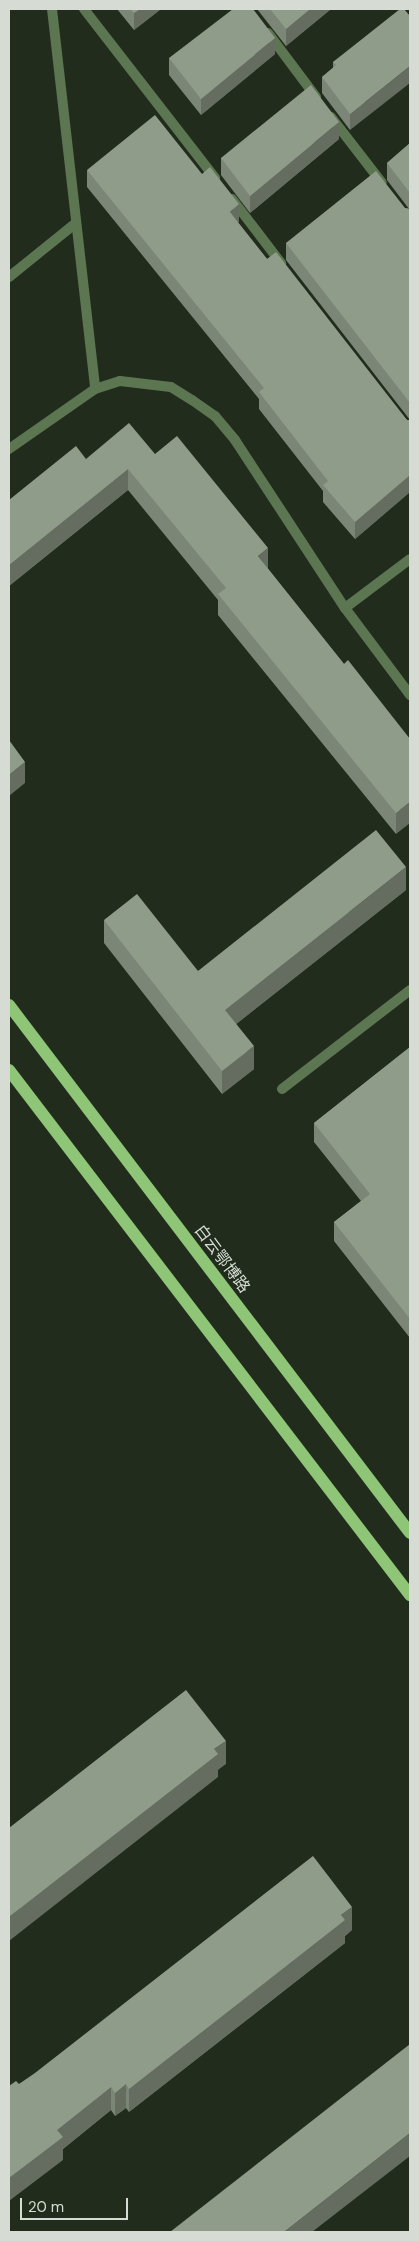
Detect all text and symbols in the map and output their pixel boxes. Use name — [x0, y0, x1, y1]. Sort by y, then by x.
street label: 白云鄂博路 — [190, 1221, 254, 1297]
scale bar — [22, 2188, 130, 2220]
text: 20 m — [28, 2197, 64, 2217]

